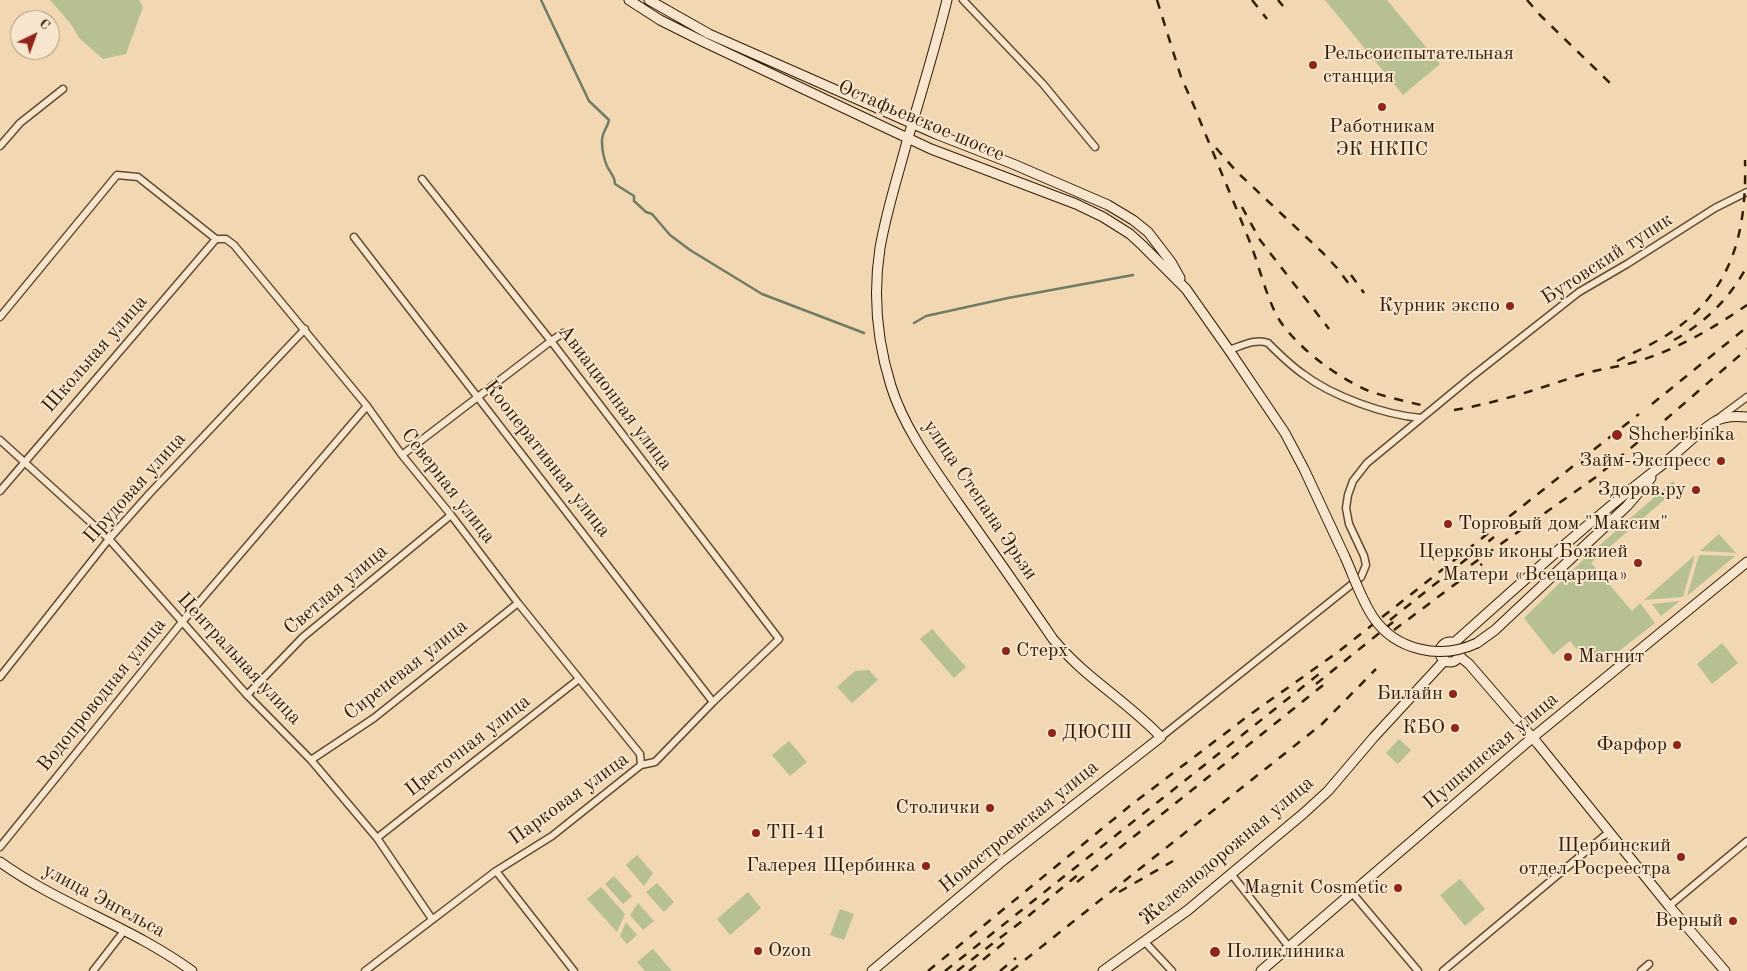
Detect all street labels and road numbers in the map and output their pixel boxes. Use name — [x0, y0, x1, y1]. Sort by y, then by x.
street label: Остафьевское шоссе — [834, 75, 1008, 167]
street label: Бутовский тупик — [1537, 208, 1677, 310]
street label: Школьная улица — [37, 290, 153, 418]
street label: Авиационная улица — [552, 320, 678, 476]
street label: Кооперативная улица — [478, 376, 616, 542]
street label: улица Степана Эрьзи — [917, 415, 1043, 585]
street label: Северная улица — [396, 424, 500, 548]
street label: Прудовая улица — [79, 427, 191, 549]
street label: Светлая улица — [279, 540, 393, 640]
street label: Центральная улица — [172, 588, 306, 730]
street label: Водопроводная улица — [33, 613, 171, 777]
street label: Сиреневая улица — [339, 614, 473, 726]
street label: Пушкинская улица — [1418, 687, 1564, 815]
street label: Цветочная улица — [401, 690, 535, 802]
street label: Парковая улица — [504, 747, 634, 851]
street label: Новостроевская улица — [934, 755, 1104, 899]
street label: Железнодорожная улица — [1135, 771, 1319, 931]
street label: улица Энгельса — [39, 859, 169, 943]

